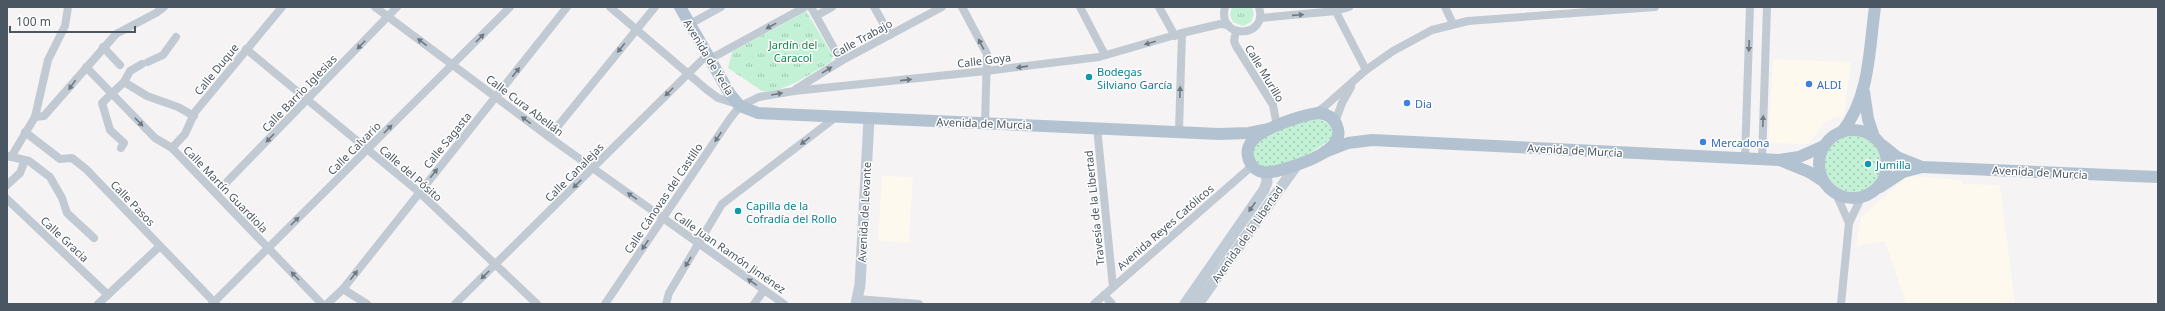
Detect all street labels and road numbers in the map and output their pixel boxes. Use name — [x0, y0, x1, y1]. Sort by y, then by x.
street label: Calle Trabajo — [829, 15, 895, 61]
street label: Avenida de Yecla — [680, 16, 738, 98]
street label: Calle Duque — [191, 40, 241, 98]
street label: Calle Murillo — [1242, 42, 1288, 105]
street label: Calle Goya — [956, 49, 1012, 71]
street label: Calle Barrio Iglesias — [258, 51, 340, 135]
street label: Calle Cura Abellán — [483, 71, 567, 139]
street label: Calle Sagasta — [420, 109, 474, 171]
street label: Avenida de Murcia — [936, 114, 1032, 132]
street label: Calle Calvario — [324, 118, 384, 178]
street label: Calle Canalejas — [541, 139, 607, 205]
street label: Calle Cánovas del Castillo — [620, 140, 706, 256]
street label: Avenida de Murcia — [1527, 140, 1623, 160]
street label: Calle Martín Guardiola — [180, 142, 272, 236]
street label: Calle del Pósito — [376, 142, 446, 205]
street label: Travesía de la Libertad — [1080, 150, 1108, 266]
street label: Avenida de Levante — [854, 161, 874, 263]
street label: Avenida de Murcia — [1992, 162, 2088, 182]
street label: Calle Pasos — [107, 177, 159, 229]
street label: Avenida Reyes Católicos — [1113, 181, 1217, 273]
street label: Avenida de la Libertad — [1208, 183, 1286, 285]
street label: Calle Juan Ramón Jiménez — [671, 208, 789, 296]
street label: Calle Gracia — [38, 213, 92, 265]

